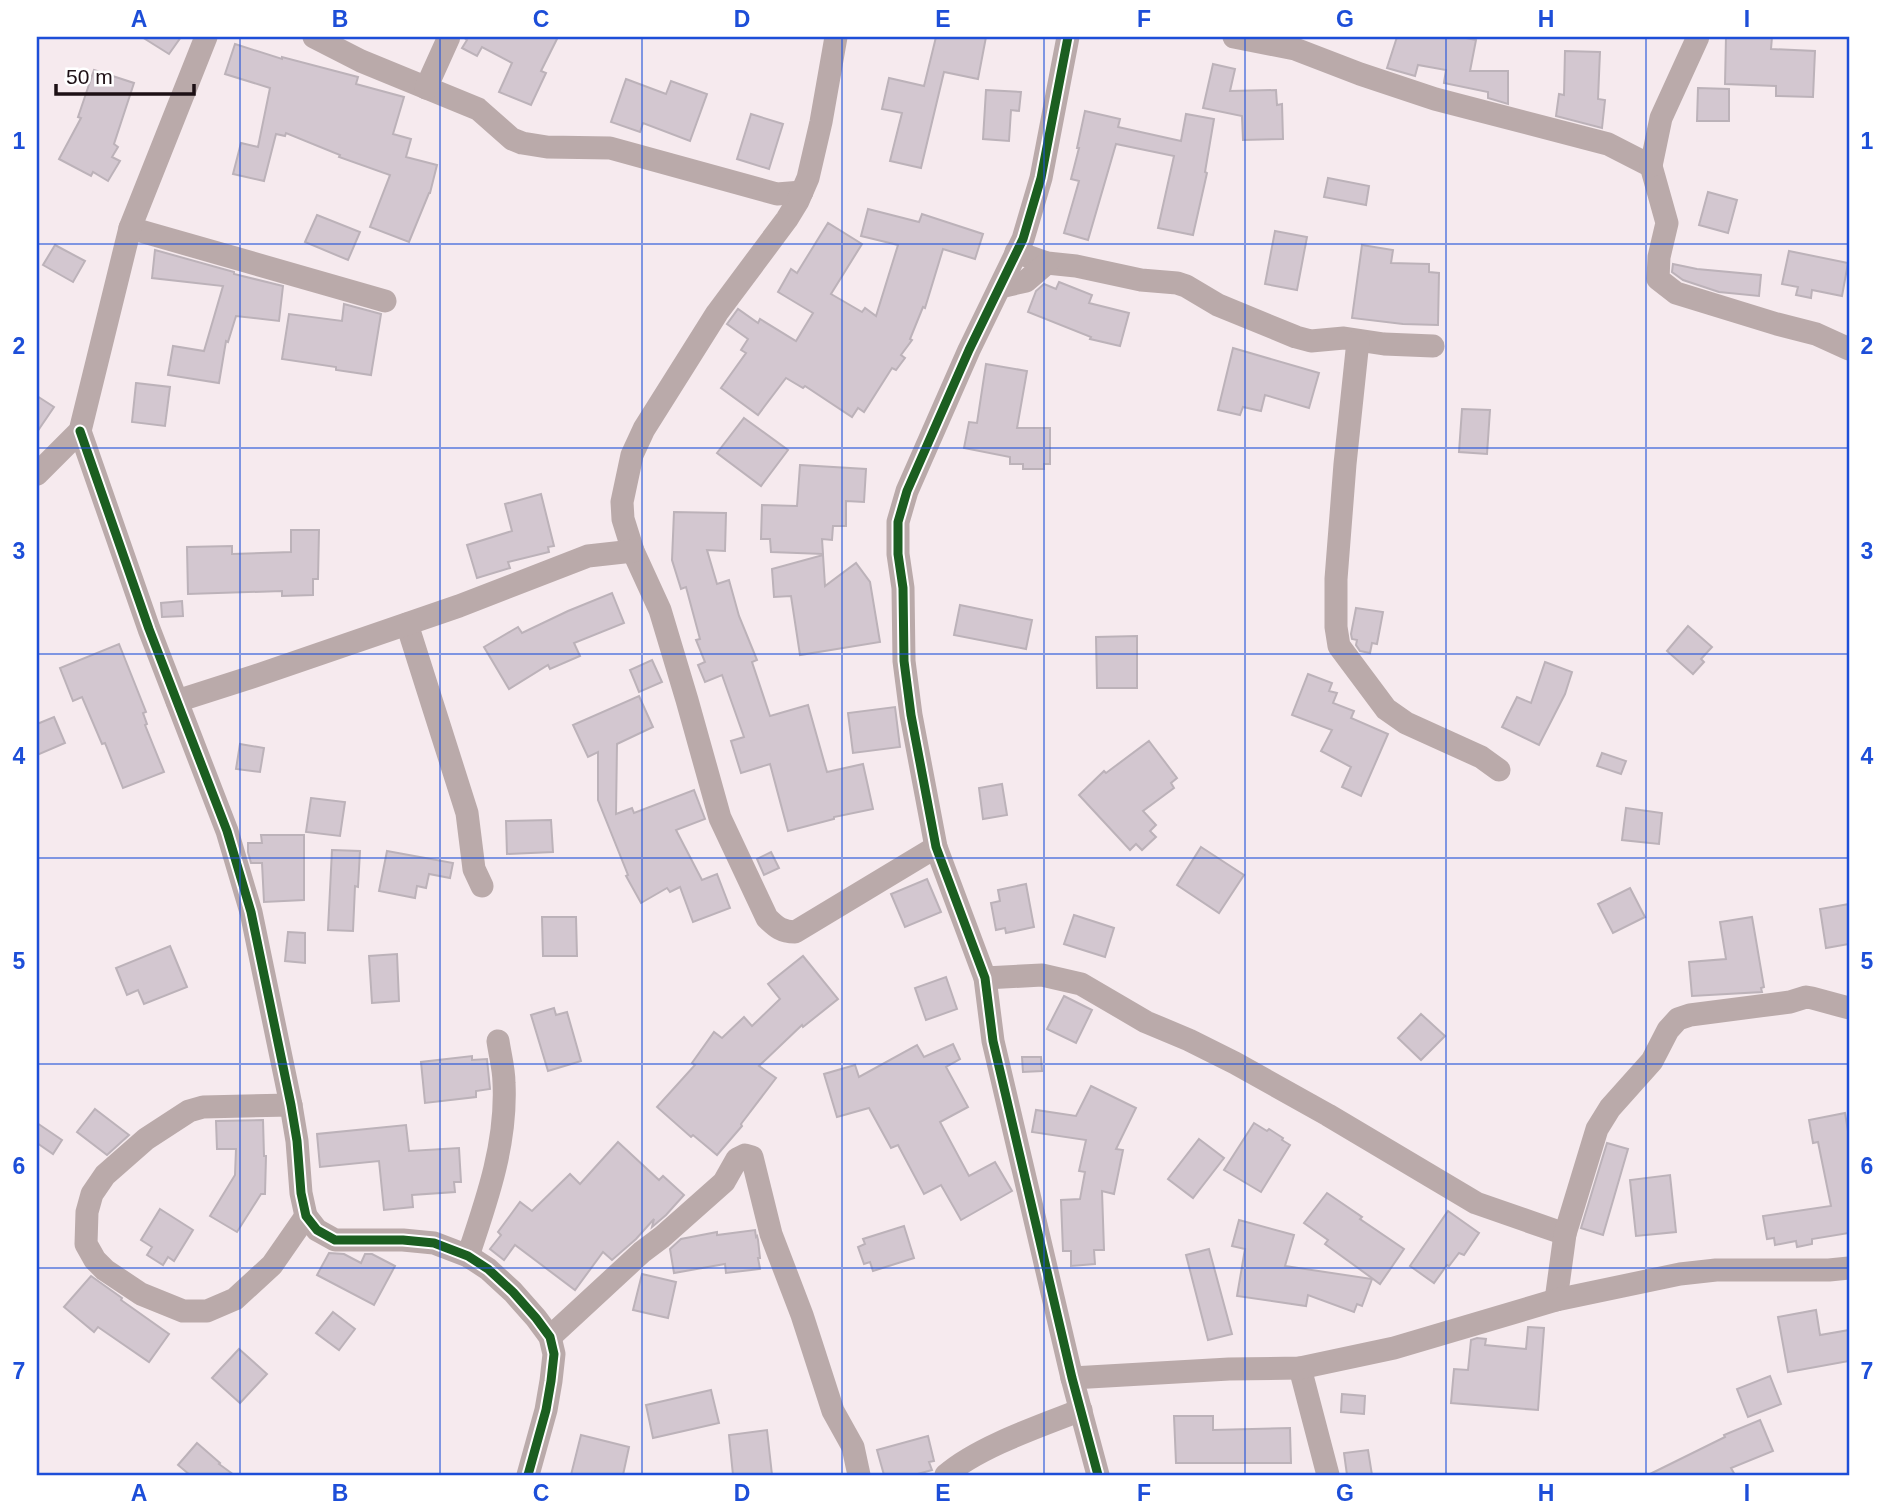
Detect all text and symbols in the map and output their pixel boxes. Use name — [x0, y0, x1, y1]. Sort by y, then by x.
text: A — [131, 6, 147, 32]
text: B — [332, 6, 348, 32]
text: C — [533, 6, 549, 32]
text: D — [734, 6, 750, 32]
text: E — [935, 6, 951, 32]
text: F — [1137, 6, 1151, 32]
text: G — [1336, 6, 1354, 32]
text: H — [1538, 6, 1554, 32]
text: I — [1744, 6, 1750, 32]
scale bar — [56, 52, 194, 96]
text: 50 m — [66, 65, 113, 88]
text: 1 — [13, 128, 26, 154]
text: 1 — [1861, 128, 1874, 154]
text: 2 — [13, 333, 25, 359]
text: 2 — [1861, 333, 1873, 359]
text: 3 — [13, 538, 25, 564]
text: 3 — [1861, 538, 1873, 564]
text: 4 — [13, 743, 26, 769]
text: 4 — [1861, 743, 1874, 769]
text: 5 — [13, 948, 26, 974]
text: 5 — [1861, 948, 1874, 974]
text: 6 — [13, 1153, 25, 1179]
text: 6 — [1861, 1153, 1873, 1179]
text: 7 — [13, 1358, 25, 1384]
text: 7 — [1861, 1358, 1873, 1384]
text: A — [131, 1480, 147, 1506]
text: B — [332, 1480, 348, 1506]
text: C — [533, 1480, 549, 1506]
text: D — [734, 1480, 750, 1506]
text: E — [935, 1480, 951, 1506]
text: F — [1137, 1480, 1151, 1506]
text: G — [1336, 1480, 1354, 1506]
text: H — [1538, 1480, 1554, 1506]
text: I — [1744, 1480, 1750, 1506]

